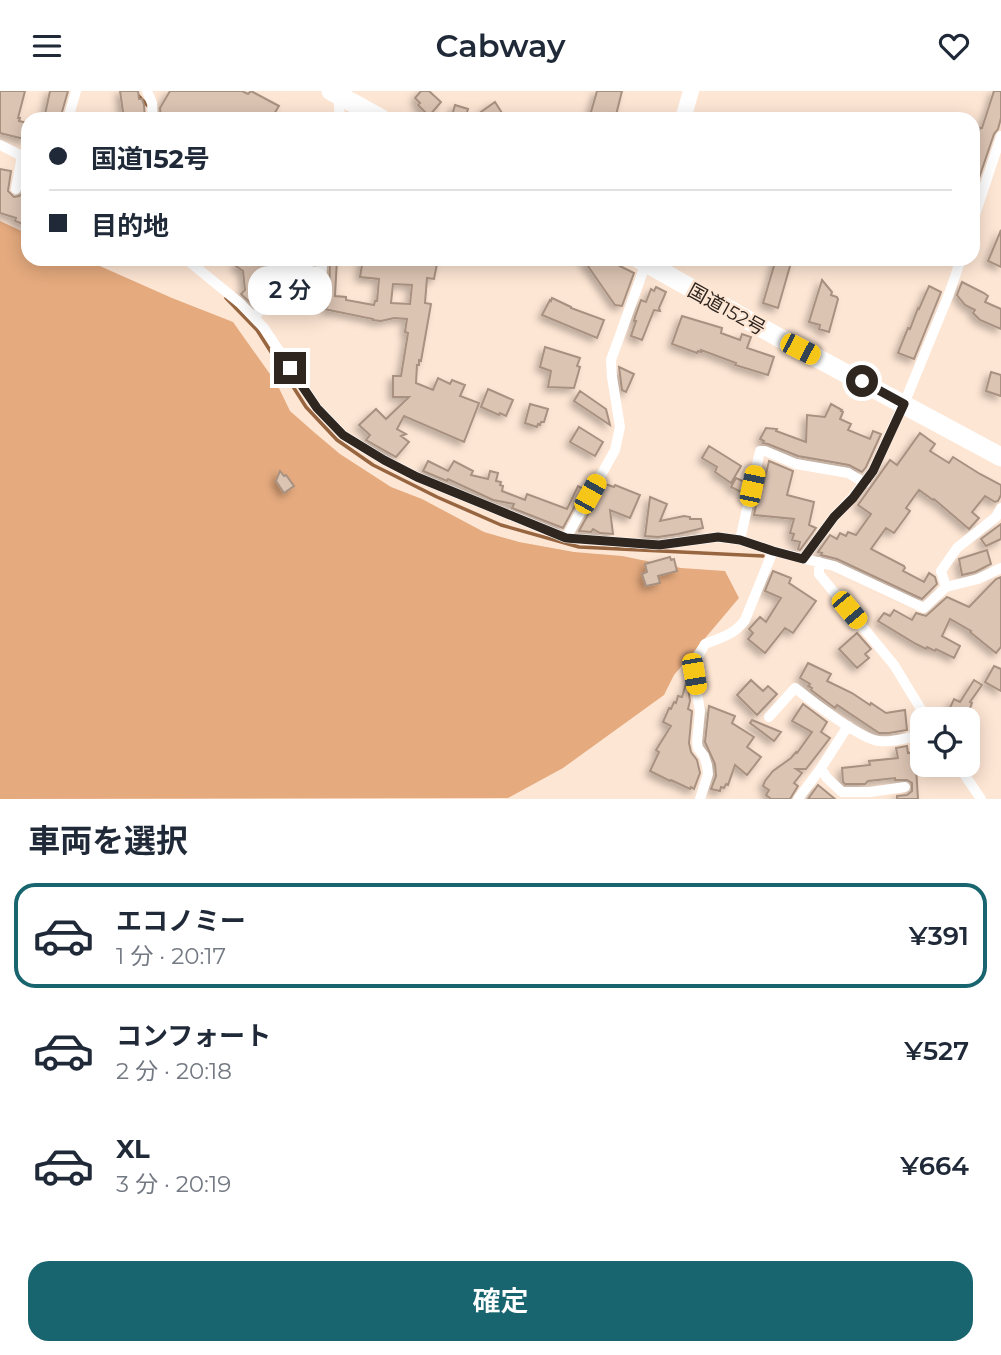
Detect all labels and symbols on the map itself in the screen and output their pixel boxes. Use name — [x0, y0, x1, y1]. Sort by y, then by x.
callout: 2 分 — [248, 267, 332, 315]
street label: 国道152号 — [684, 279, 770, 340]
car — [777, 330, 824, 368]
route end — [274, 352, 306, 384]
route start — [846, 365, 878, 397]
car — [738, 463, 767, 509]
car — [571, 471, 610, 517]
car — [828, 587, 871, 633]
car — [681, 651, 708, 697]

